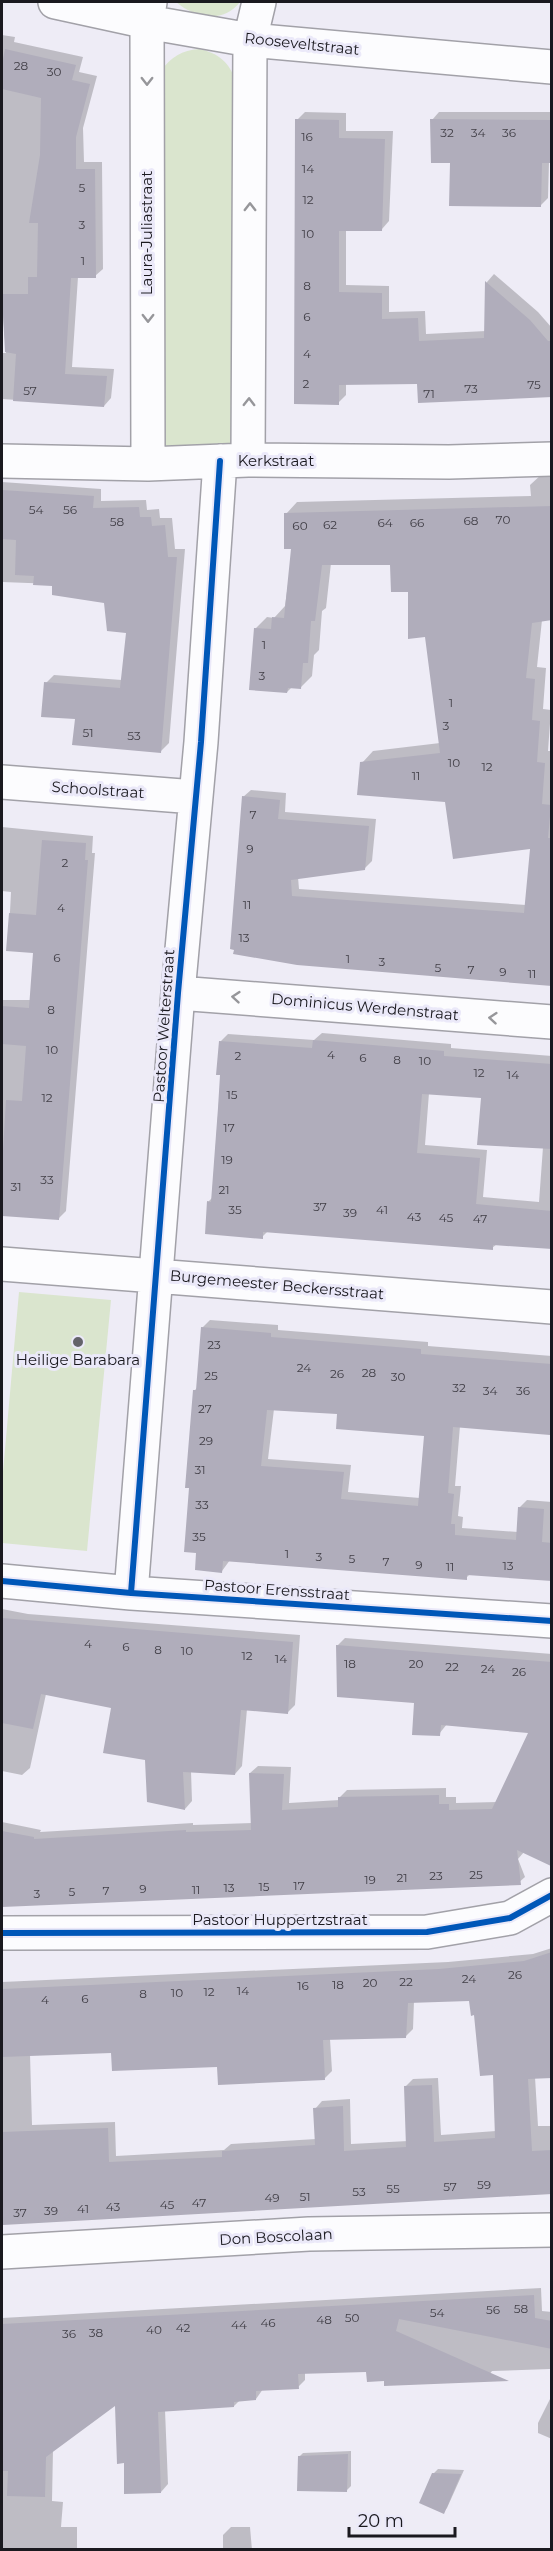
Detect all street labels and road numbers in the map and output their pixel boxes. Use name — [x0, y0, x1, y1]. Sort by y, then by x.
street label: Rooseveltstraat — [244, 28, 360, 59]
street label: Laura-Juliastraat — [137, 171, 156, 295]
street label: Kerkstraat — [238, 451, 314, 470]
street label: Schoolstraat — [51, 777, 145, 802]
street label: Pastoor Welterstraat — [149, 949, 178, 1103]
street label: Dominicus Werdenstraat — [270, 989, 460, 1024]
street label: Burgemeester Beckersstraat — [169, 1266, 385, 1303]
street label: Pastoor Erensstraat — [203, 1575, 351, 1604]
street label: Pastoor Huppertzstraat — [192, 1910, 368, 1929]
street label: Don Boscolaan — [219, 2224, 333, 2249]

